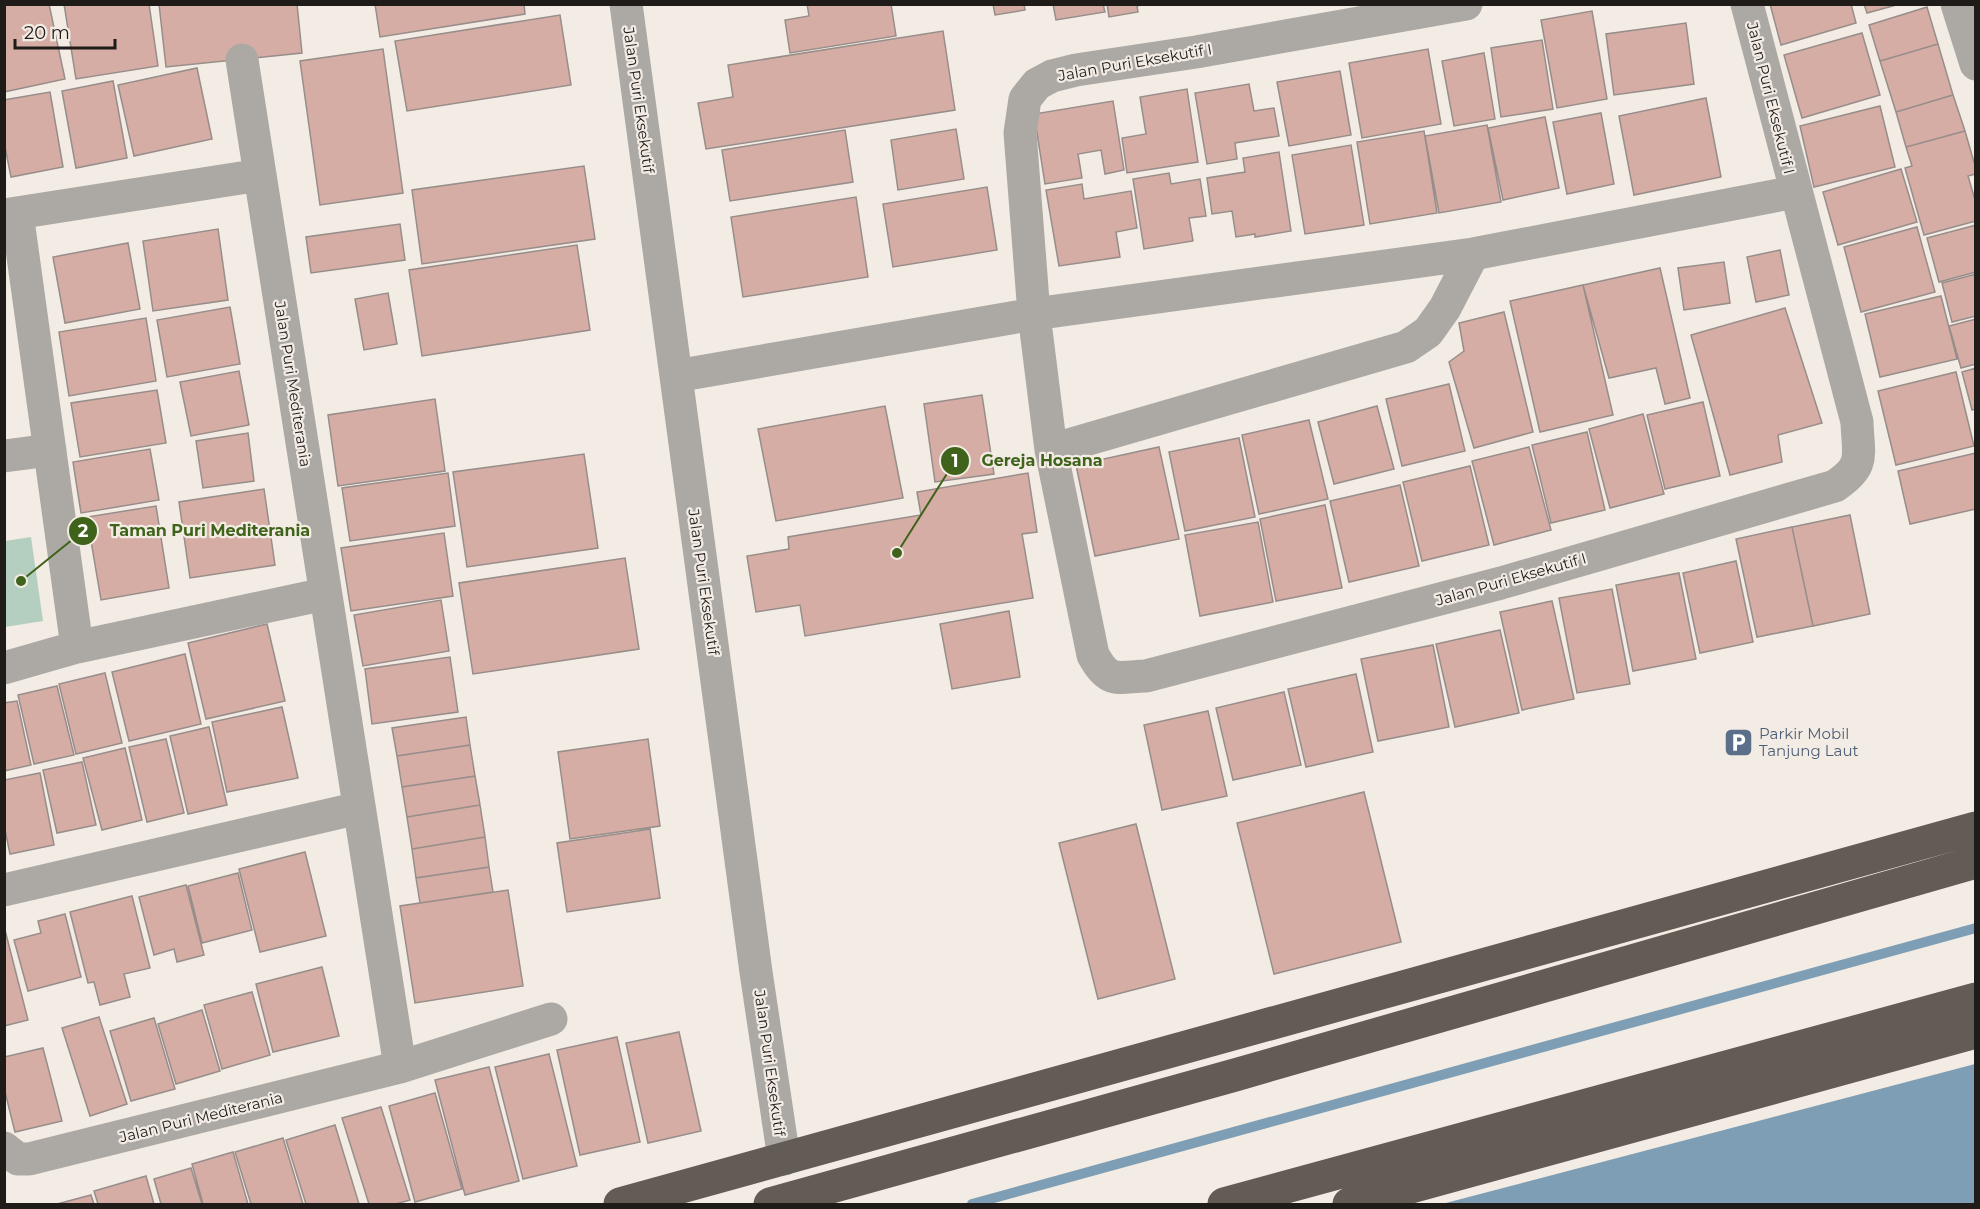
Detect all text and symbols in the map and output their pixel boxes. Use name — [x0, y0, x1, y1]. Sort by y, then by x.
scale bar — [15, 12, 116, 50]
street label: Jalan Puri Eksekutif I — [1743, 19, 1799, 176]
text: 20 m — [24, 22, 70, 44]
street label: Jalan Puri Eksekutif — [619, 25, 659, 175]
street label: Jalan Puri Eksekutif I — [1056, 39, 1213, 85]
street label: Jalan Puri Mediterania — [270, 299, 315, 468]
callout: Gereja Hosana — [940, 444, 1115, 478]
text: 1 — [951, 450, 959, 472]
text: Gereja Hosana — [981, 451, 1103, 470]
street label: Jalan Puri Eksekutif — [684, 507, 724, 657]
callout: Taman Puri Mediterania — [68, 514, 323, 548]
text: 2 — [78, 520, 89, 542]
text: Taman Puri Mediterania — [110, 521, 310, 540]
street label: Jalan Puri Eksekutif I — [1433, 548, 1588, 610]
place label: Parkir Mobil Tanjung Laut — [1759, 724, 1859, 760]
parking icon: Parkir Mobil Tanjung Laut — [1722, 726, 1754, 758]
street label: Jalan Puri Eksekutif — [750, 988, 790, 1138]
street label: Jalan Puri Mediterania — [116, 1088, 285, 1147]

